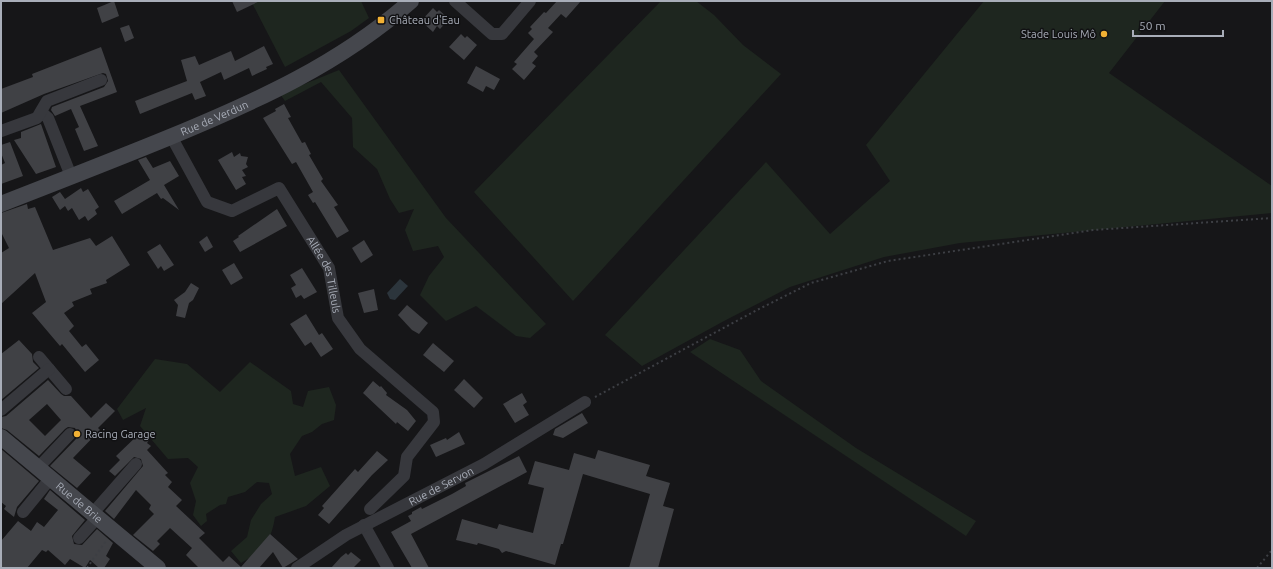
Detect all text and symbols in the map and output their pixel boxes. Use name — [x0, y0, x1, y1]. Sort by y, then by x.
scale bar — [1133, 12, 1223, 38]
place label: Château d'Eau — [389, 14, 460, 26]
marker: Château d'Eau — [376, 15, 386, 25]
text: 50 m — [1139, 19, 1166, 32]
place label: Stade Louis Mô — [1021, 28, 1096, 40]
marker: Stade Louis Mô — [1099, 29, 1109, 39]
street label: Rue de Verdun — [179, 98, 250, 138]
street label: Allée des Tilleuls — [305, 234, 343, 314]
place label: Racing Garage — [85, 428, 156, 440]
marker: Racing Garage — [72, 429, 82, 439]
street label: Rue de Servon — [407, 464, 475, 508]
street label: Rue de Brie — [54, 480, 105, 525]

